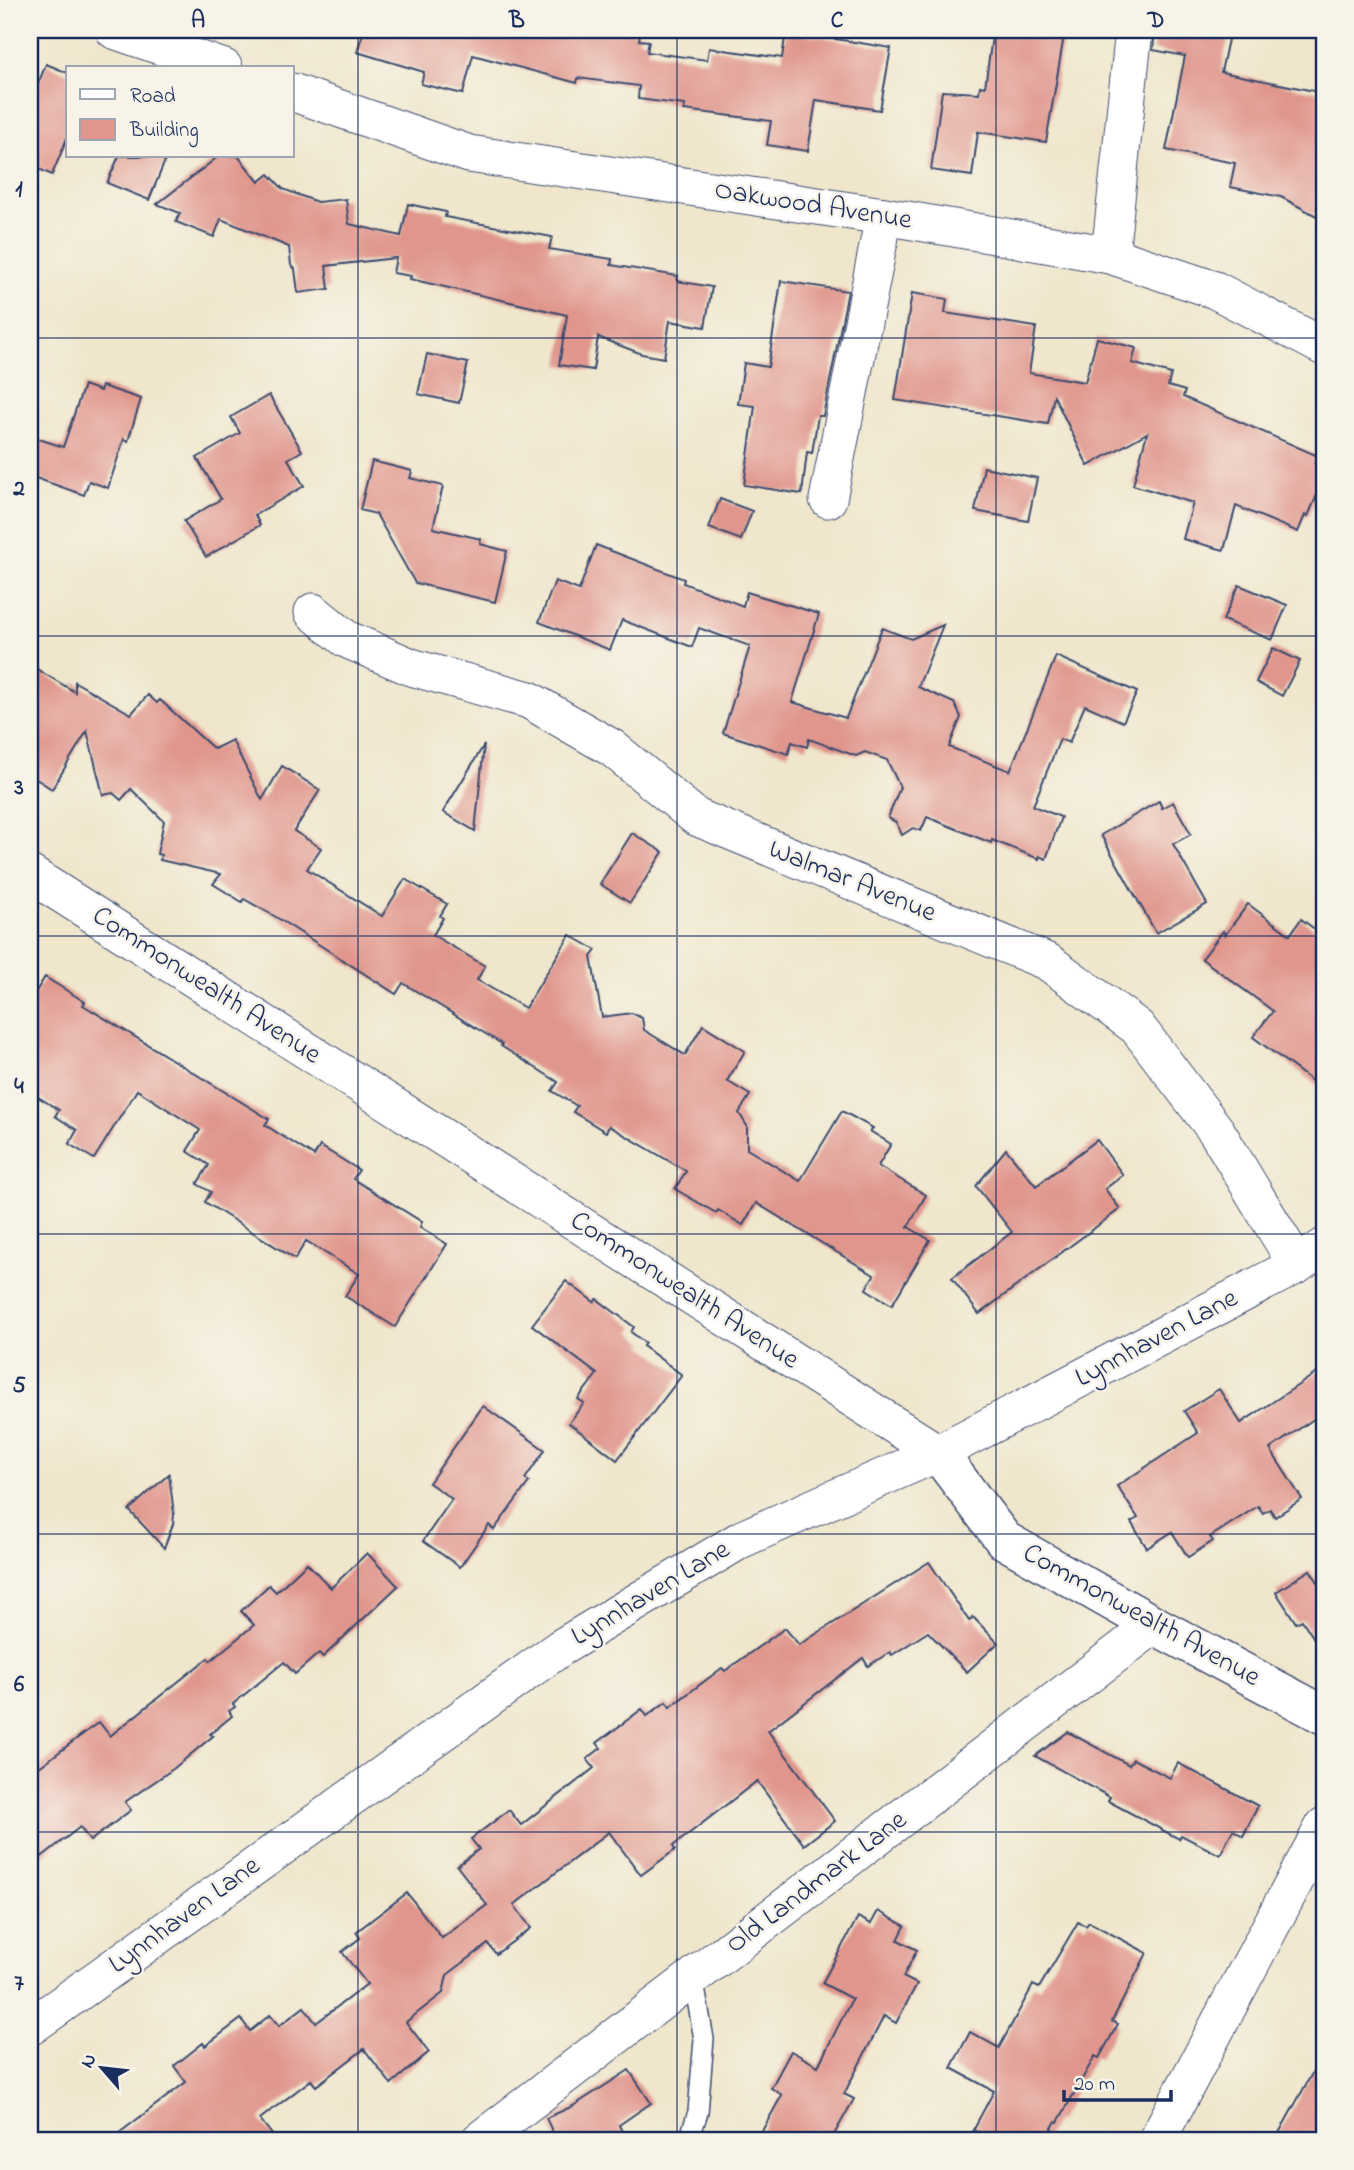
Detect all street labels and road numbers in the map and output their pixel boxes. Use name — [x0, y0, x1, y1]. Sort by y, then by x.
street label: Oakwood Avenue — [711, 170, 915, 242]
street label: Walmar Avenue — [762, 830, 943, 934]
street label: Commonwealth Avenue — [83, 896, 329, 1076]
street label: Commonwealth Avenue — [561, 1201, 807, 1381]
street label: Lynnhaven Lane — [1068, 1279, 1246, 1399]
street label: Lynnhaven Lane — [564, 1530, 739, 1658]
street label: Commonwealth Avenue — [1015, 1534, 1268, 1699]
street label: Old Landmark Lane — [718, 1801, 917, 1965]
street label: Lynnhaven Lane — [101, 1847, 270, 1985]

